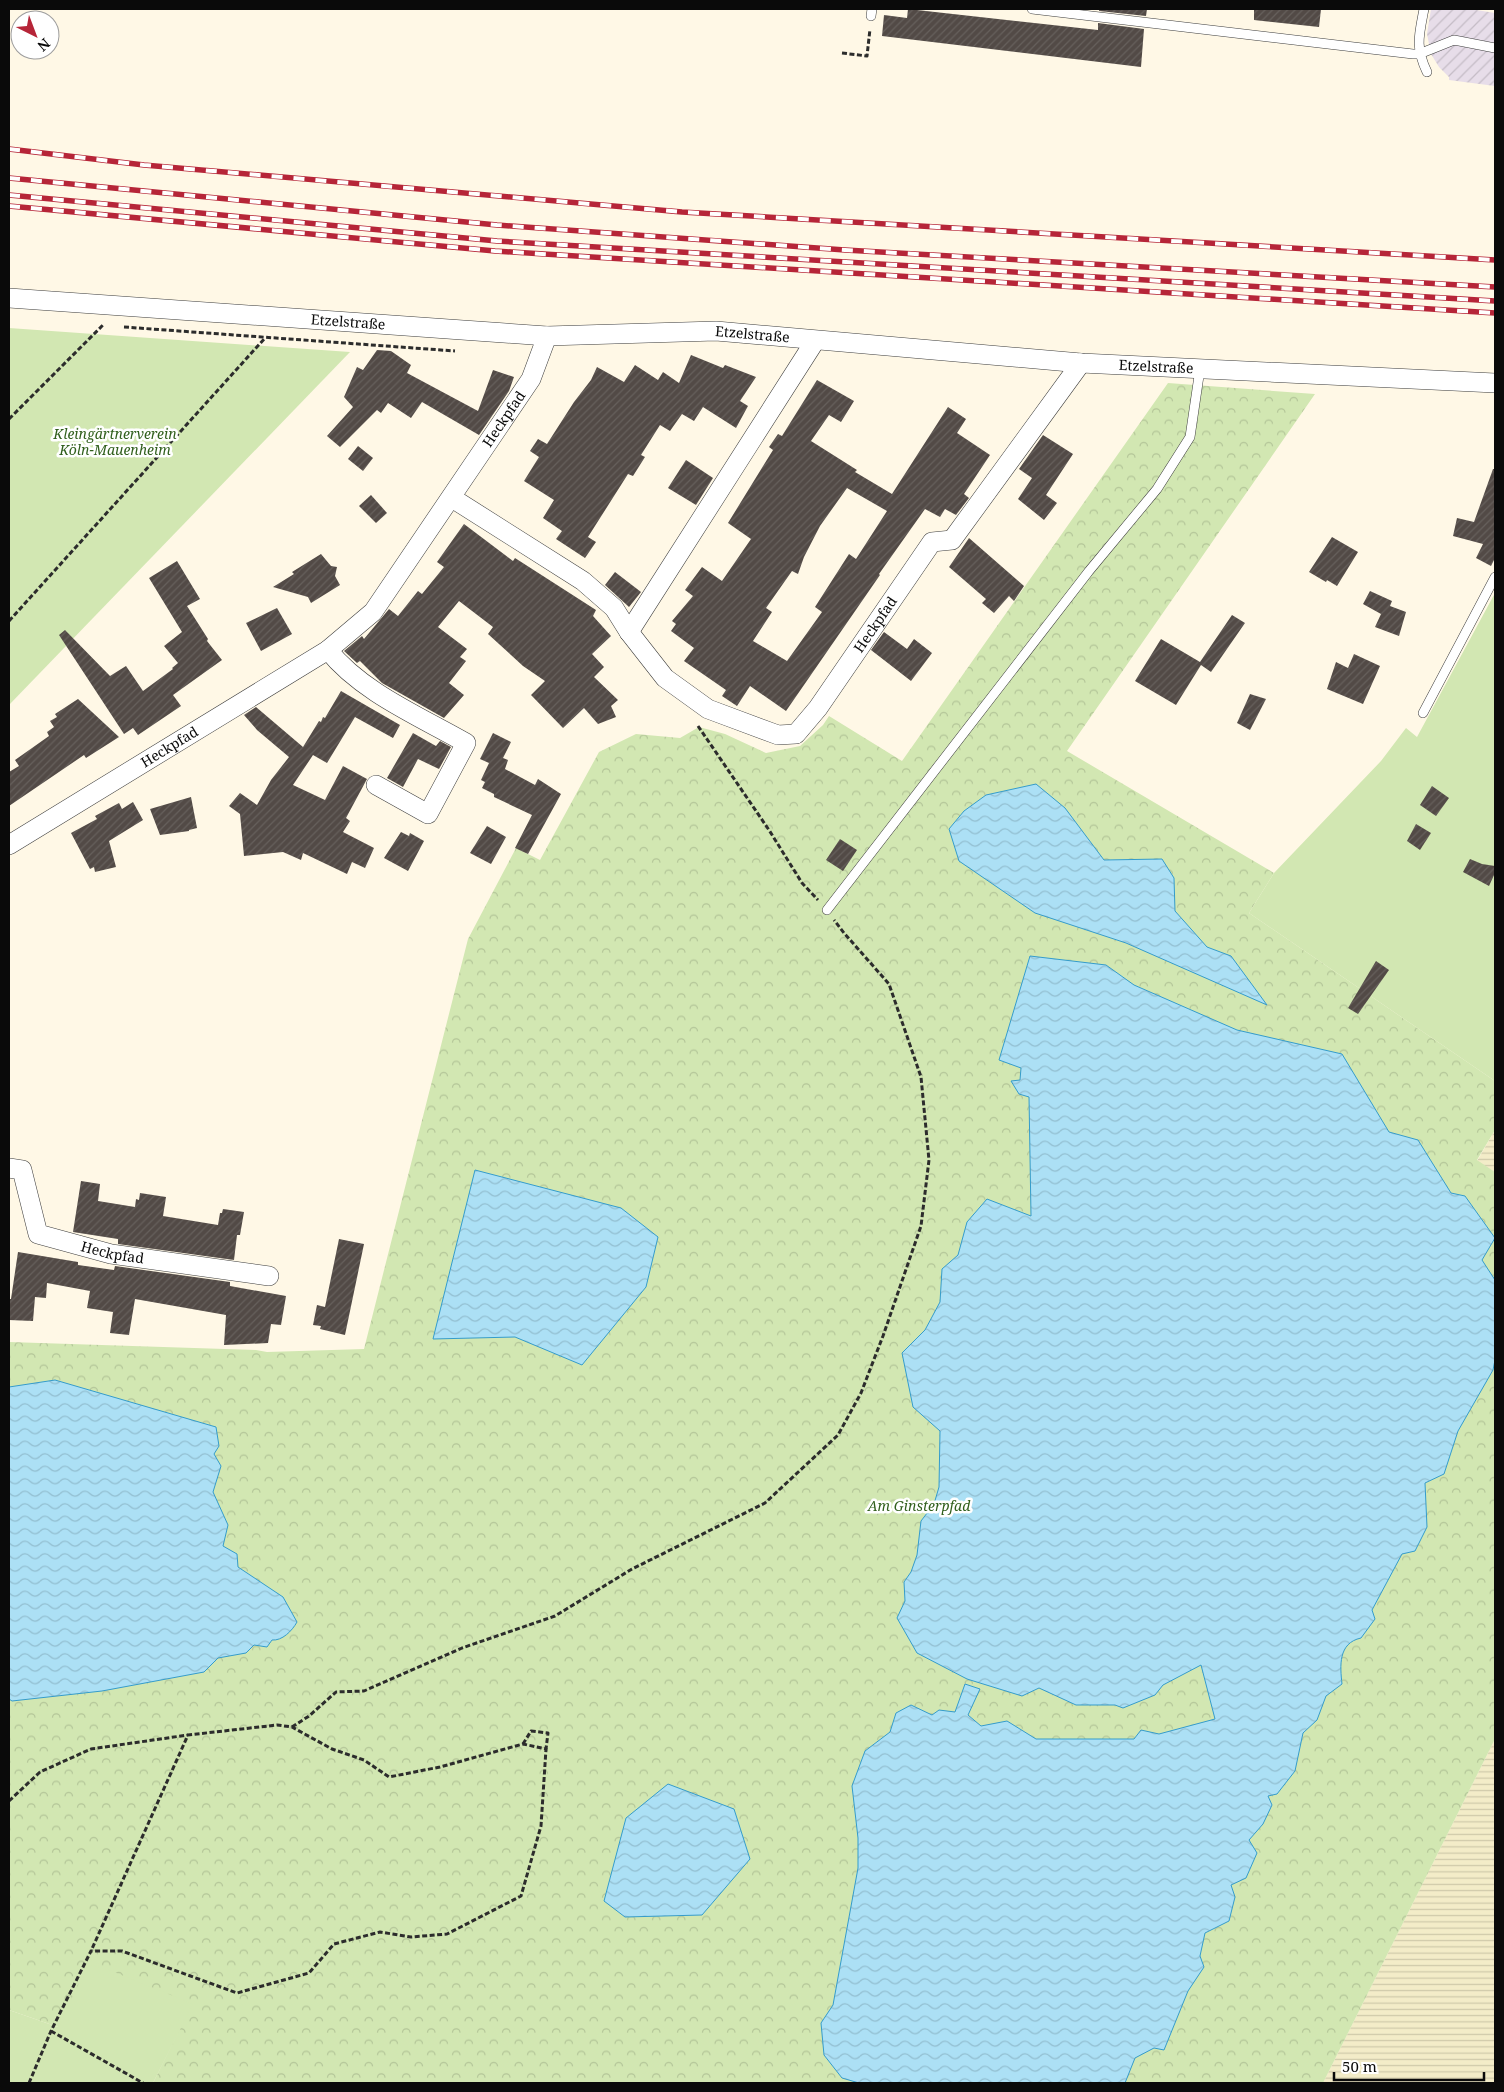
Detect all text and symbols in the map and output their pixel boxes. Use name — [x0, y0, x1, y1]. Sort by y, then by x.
north arrow — [10, 10, 60, 60]
text: N — [34, 34, 54, 56]
street label: Etzelstraße — [310, 309, 386, 334]
street label: Etzelstraße — [714, 321, 791, 346]
street label: Etzelstraße — [1118, 355, 1194, 377]
street label: Heckpfad — [478, 387, 530, 451]
park label: Kleingärtnerverein Köln-Mauenheim — [52, 424, 177, 459]
street label: Heckpfad — [849, 592, 901, 656]
street label: Heckpfad — [137, 722, 202, 771]
street label: Heckpfad — [79, 1236, 146, 1268]
park label: Am Ginsterpfad — [867, 1496, 971, 1515]
scale bar — [1334, 2050, 1484, 2082]
text: 50 m — [1342, 2056, 1377, 2076]

